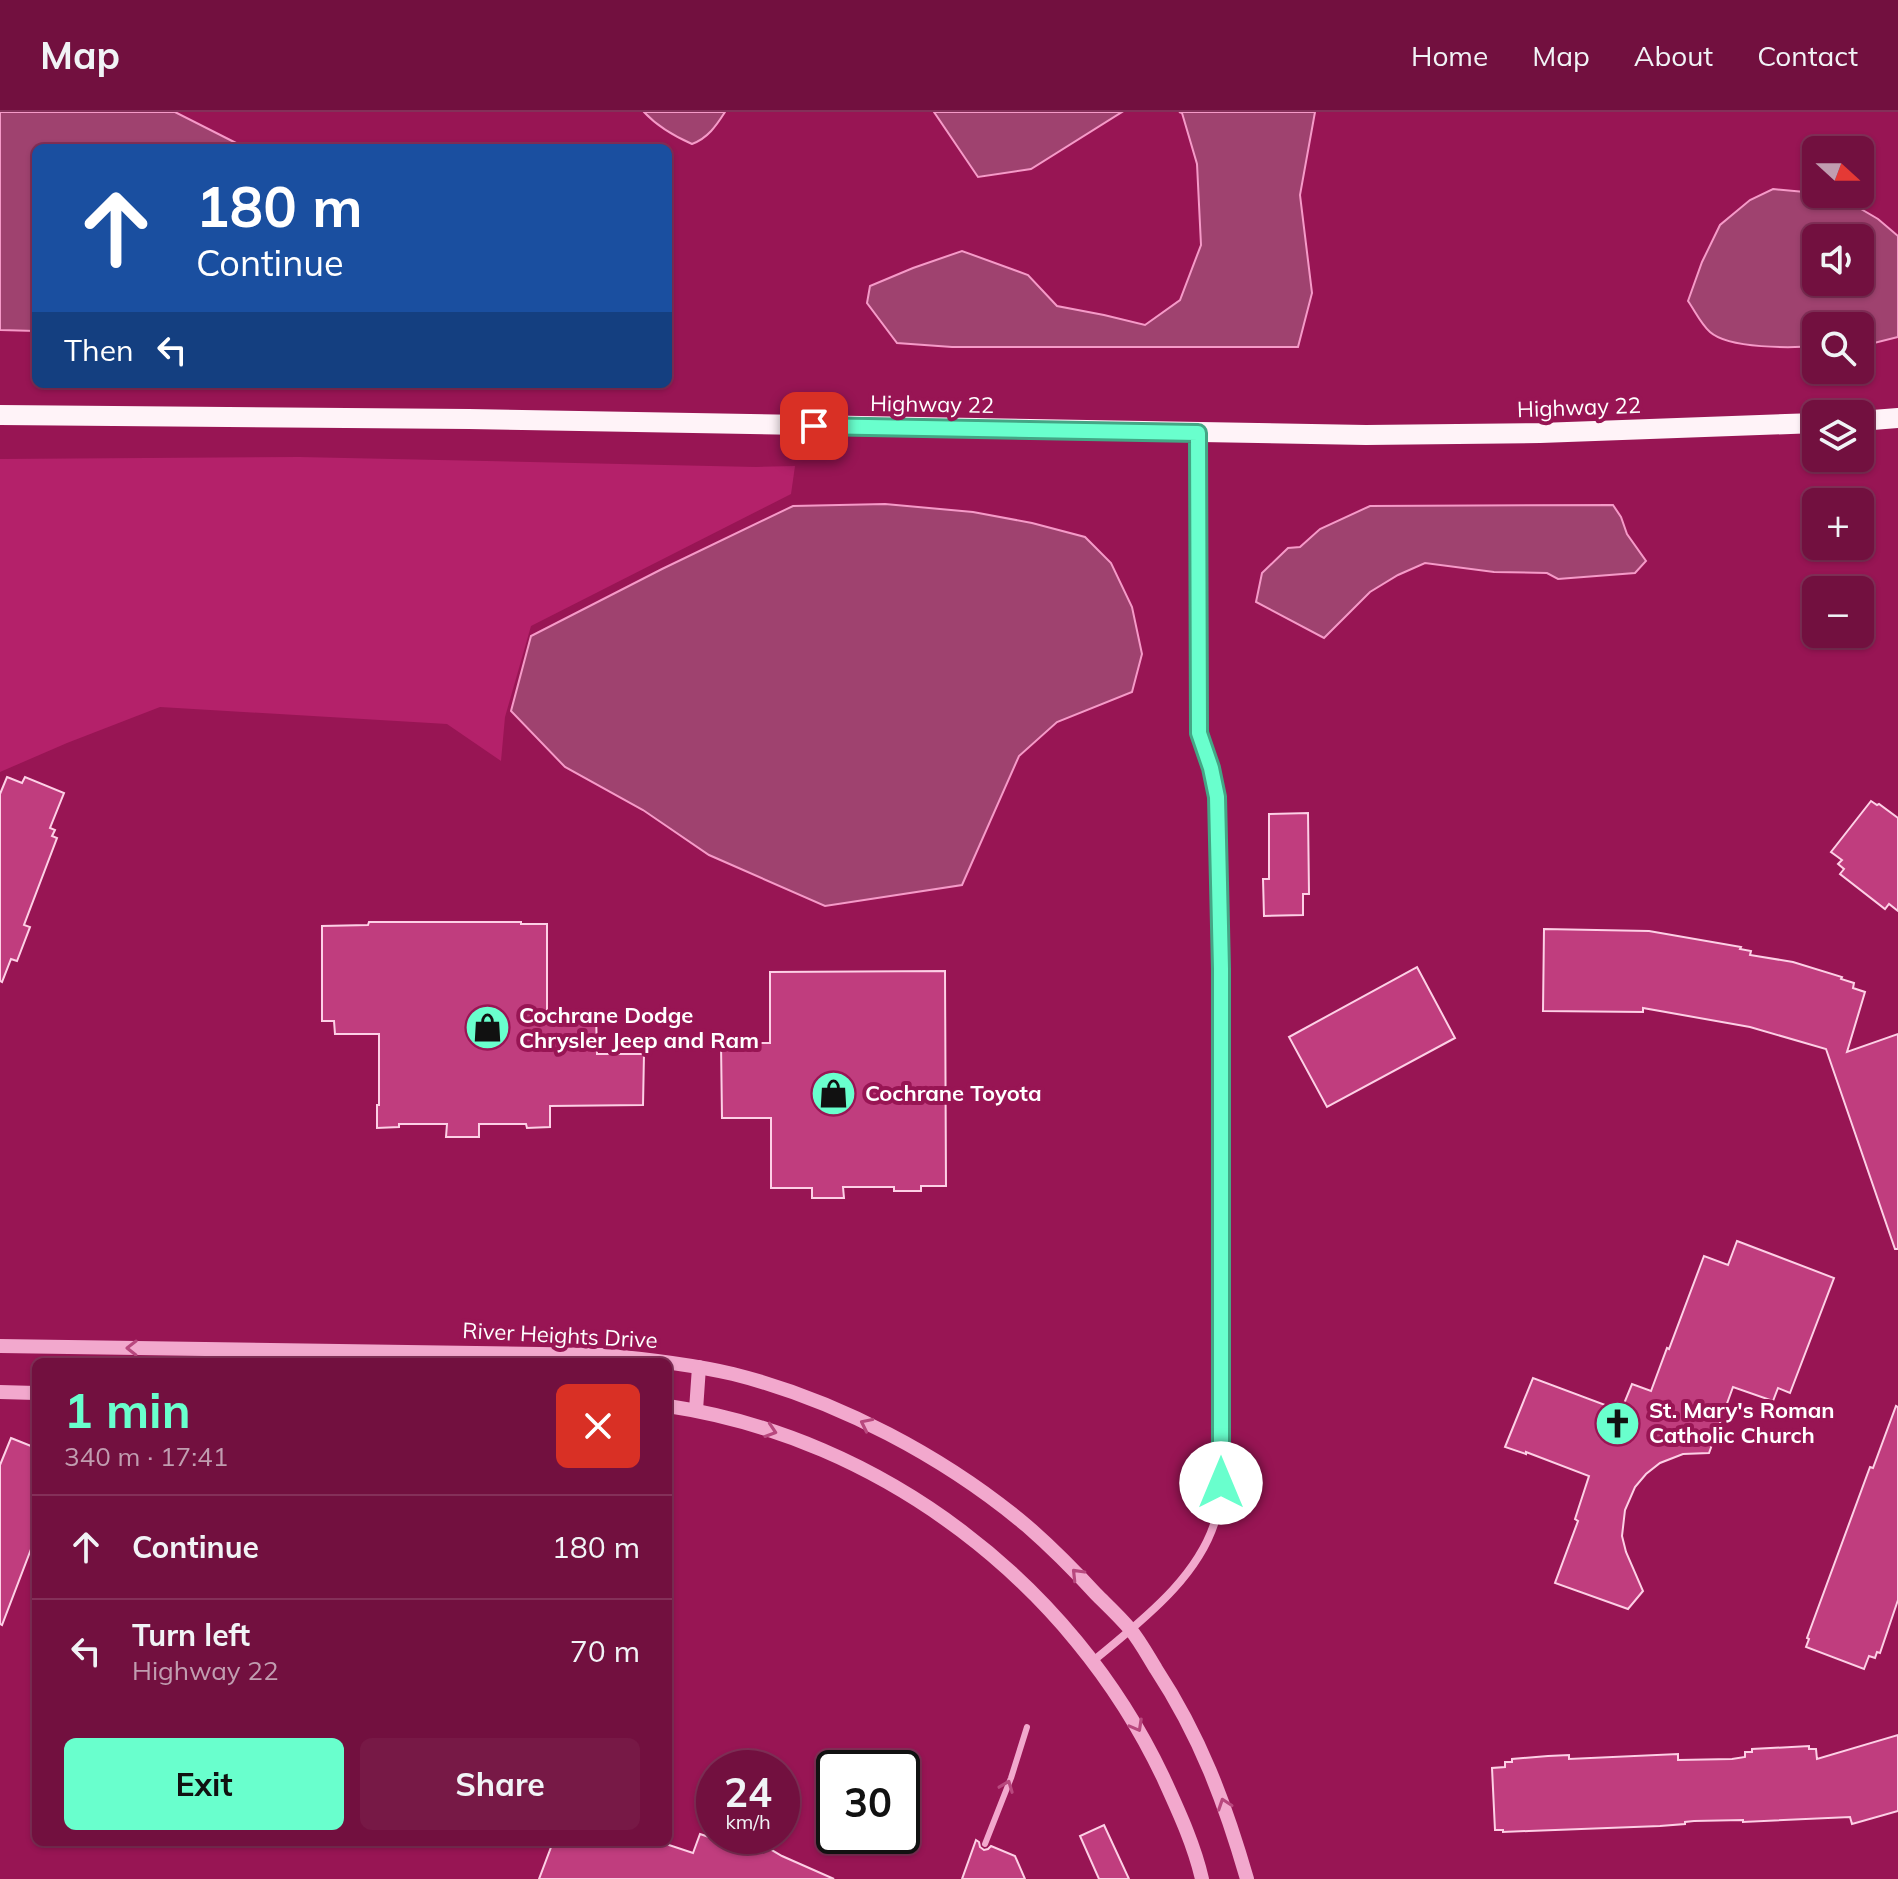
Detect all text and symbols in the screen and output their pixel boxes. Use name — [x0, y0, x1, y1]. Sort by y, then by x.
text: Map — [40, 31, 120, 79]
text: Home — [1411, 38, 1488, 73]
text: Map — [1532, 38, 1590, 73]
text: About — [1634, 38, 1713, 73]
text: Contact — [1757, 38, 1858, 73]
north arrow — [1802, 136, 1874, 208]
map controls — [1802, 136, 1874, 648]
text: 180 m — [196, 171, 363, 241]
icon: ahead — [64, 176, 168, 280]
button: sound — [1802, 224, 1874, 296]
text: Continue — [196, 240, 344, 285]
button: search — [1802, 312, 1874, 384]
icon: left — [150, 328, 194, 372]
text: Then — [64, 331, 134, 369]
street label: Highway 22 — [870, 389, 994, 419]
street label: Highway 22 — [1517, 391, 1641, 423]
pin — [780, 392, 848, 460]
button: layers — [1802, 400, 1874, 472]
icon: arrive — [792, 404, 836, 448]
button: + — [1802, 488, 1874, 560]
button: − — [1802, 576, 1874, 648]
place label: Cochrane Dodge Chrysler Jeep and Ram — [519, 1001, 759, 1054]
shop icon: Cochrane Dodge Chrysler Jeep and Ram — [464, 1004, 512, 1052]
shop icon: Cochrane Toyota — [810, 1069, 858, 1117]
place label: Cochrane Toyota — [865, 1079, 1042, 1107]
street label: River Heights Drive — [462, 1316, 658, 1354]
one-way arrow — [125, 1339, 138, 1357]
text: 1 min — [64, 1380, 191, 1440]
button: close — [556, 1384, 640, 1468]
place label: St. Mary's Roman Catholic Church — [1649, 1396, 1835, 1449]
church icon: St. Mary's Roman Catholic Church — [1594, 1399, 1642, 1447]
one-way arrow — [859, 1418, 874, 1434]
one-way arrow — [764, 1422, 778, 1438]
text: 340 m · 17:41 — [64, 1440, 228, 1473]
position arrow — [1179, 1441, 1263, 1525]
icon: ahead — [64, 1525, 108, 1569]
text: Continue — [132, 1528, 259, 1566]
text: 180 m — [552, 1528, 640, 1566]
one-way arrow — [1072, 1569, 1086, 1583]
text: Turn left — [132, 1616, 250, 1654]
icon: left — [64, 1629, 108, 1673]
text: 70 m — [570, 1632, 640, 1670]
text: Highway 22 — [132, 1654, 278, 1687]
one-way arrow — [1127, 1718, 1142, 1732]
button: Exit — [64, 1738, 344, 1830]
button: Share — [360, 1738, 640, 1830]
speed limit sign: 30 — [816, 1750, 920, 1854]
text: 24 — [724, 1767, 772, 1817]
one-way arrow — [998, 1780, 1014, 1794]
one-way arrow — [1218, 1798, 1234, 1812]
text: km/h — [725, 1809, 771, 1834]

